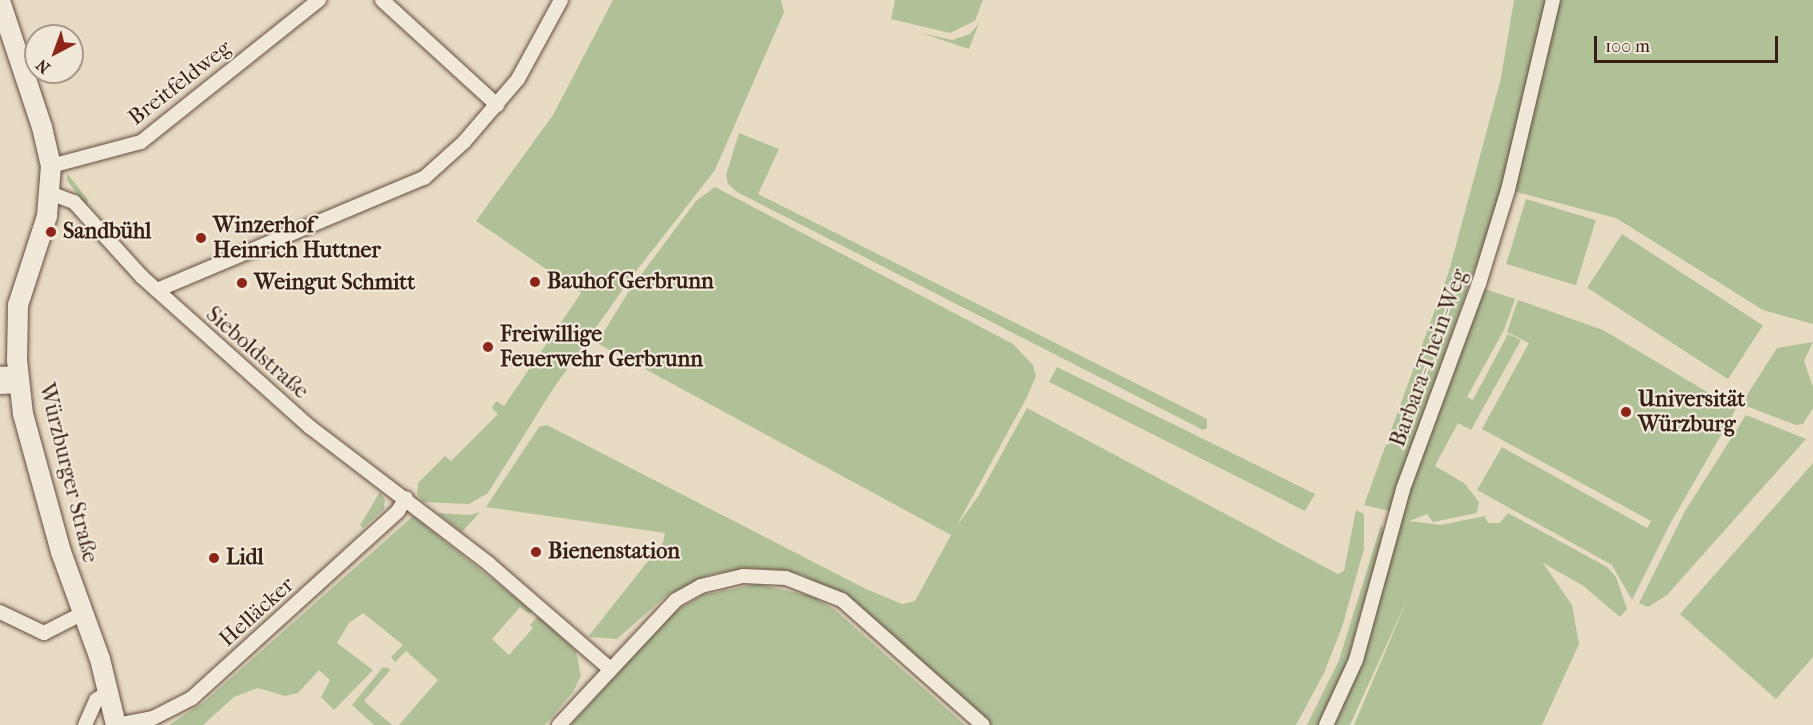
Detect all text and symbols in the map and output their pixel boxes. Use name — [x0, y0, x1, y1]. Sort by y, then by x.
north arrow — [24, 24, 84, 84]
scale bar — [1597, 24, 1782, 62]
street label: Breitfeldweg — [124, 35, 236, 131]
text: 100 m — [1605, 36, 1650, 57]
text: N — [32, 55, 54, 78]
place label: Winzerhof Heinrich Huttner — [213, 212, 381, 264]
place label: Sandbühl — [63, 219, 151, 245]
marker: Sandbühl — [44, 225, 58, 239]
marker: Winzerhof Heinrich Huttner — [194, 231, 208, 245]
street label: Barbara-Thein-Weg — [1385, 266, 1473, 450]
place label: Bauhof Gerbrunn — [547, 269, 714, 295]
place label: Weingut Schmitt — [254, 270, 415, 296]
marker: Bauhof Gerbrunn — [528, 275, 542, 289]
marker: Weingut Schmitt — [235, 276, 249, 290]
street label: Sieboldstraße — [200, 301, 314, 405]
place label: Freiwillige Feuerwehr Gerbrunn — [500, 321, 703, 372]
marker: Freiwillige Feuerwehr Gerbrunn — [481, 340, 495, 354]
street label: Würzburger Straße — [33, 380, 103, 566]
place label: Universität Würzburg — [1638, 386, 1745, 438]
marker: Universität Würzburg — [1619, 405, 1633, 419]
place label: Bienenstation — [548, 539, 680, 565]
place label: Lidl — [226, 545, 264, 571]
marker: Bienenstation — [529, 545, 543, 559]
marker: Lidl — [207, 551, 221, 565]
street label: Helläcker — [214, 572, 300, 652]

